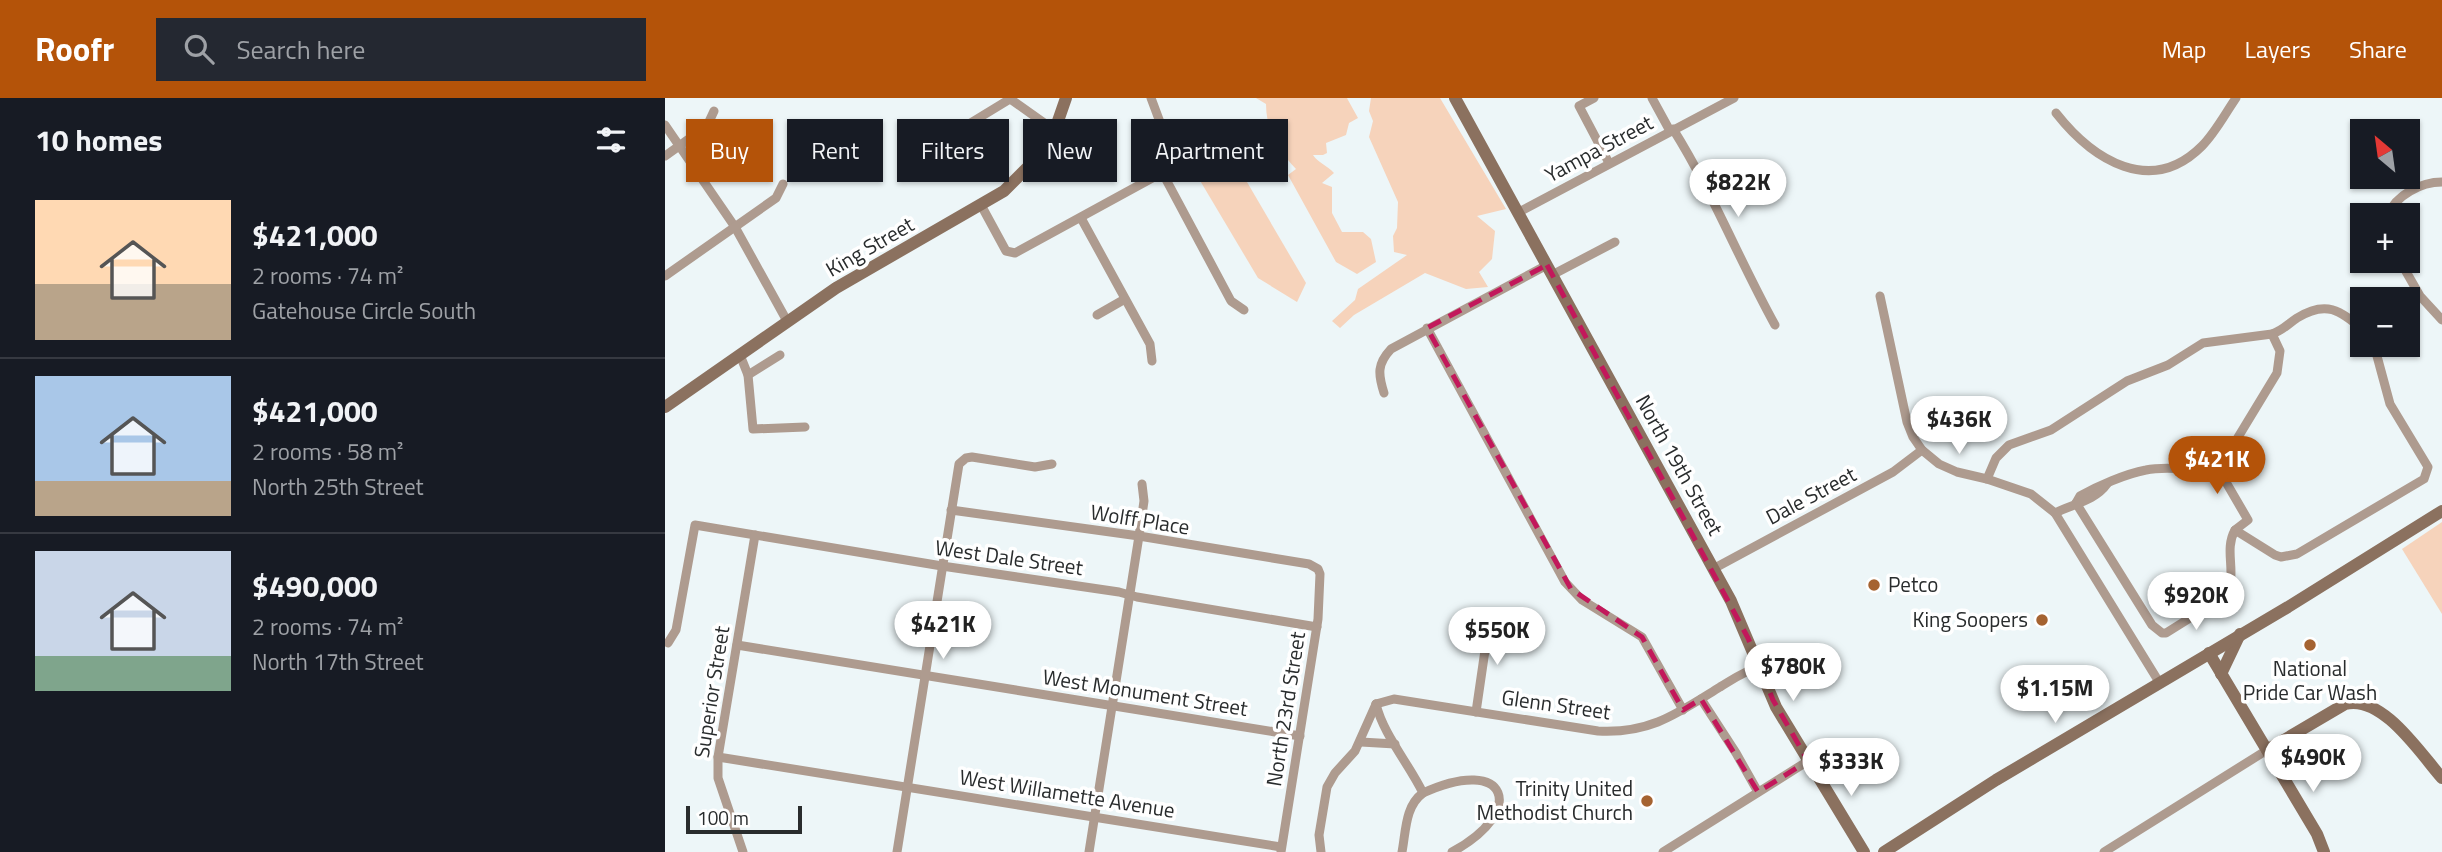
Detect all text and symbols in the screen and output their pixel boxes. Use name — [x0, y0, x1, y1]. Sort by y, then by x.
search box — [156, 18, 646, 81]
text: Roofr — [35, 24, 114, 74]
icon: search — [180, 30, 218, 68]
text: Search here — [236, 30, 365, 69]
text: Map — [2162, 31, 2207, 67]
text: Layers — [2245, 31, 2311, 67]
text: Share — [2349, 31, 2407, 67]
street label: Yampa Street — [1539, 106, 1659, 190]
text: 10 homes — [35, 117, 162, 163]
chip: Buy — [686, 119, 773, 182]
chip: Rent — [787, 119, 883, 182]
chip: Filters — [897, 119, 1009, 182]
chip: New — [1023, 119, 1117, 182]
chip: Apartment — [1131, 119, 1288, 182]
north arrow — [2350, 119, 2420, 189]
map controls — [2350, 119, 2420, 357]
icon: filters — [592, 121, 630, 159]
pin: $822K — [1689, 159, 1787, 219]
text: $822K — [1705, 164, 1771, 199]
button: + — [2350, 203, 2420, 273]
street label: King Street — [819, 208, 920, 284]
text: $421,000 — [252, 212, 378, 258]
icon: home — [91, 228, 175, 312]
text: 2 rooms · 74 m² — [252, 258, 403, 293]
button: − — [2350, 287, 2420, 357]
text: Gatehouse Circle South — [252, 293, 476, 328]
text: $421,000 — [252, 388, 378, 434]
street label: North 19th Street — [1628, 388, 1732, 541]
pin: $436K — [1910, 396, 2008, 456]
text: $436K — [1926, 401, 1992, 436]
icon: home — [91, 404, 175, 488]
text: 2 rooms · 58 m² — [252, 434, 403, 469]
pin: $421K — [2168, 436, 2266, 496]
text: $421K — [2184, 441, 2250, 476]
street label: Dale Street — [1760, 458, 1862, 532]
text: North 25th Street — [252, 469, 424, 504]
street label: Wolff Place — [1088, 495, 1192, 543]
street label: West Dale Street — [933, 531, 1086, 583]
text: $490,000 — [252, 563, 378, 609]
place label: Petco — [1888, 568, 1938, 600]
pin: $920K — [2147, 573, 2245, 632]
marker: Petco — [1866, 577, 1882, 593]
text: $920K — [2163, 577, 2229, 612]
icon: home — [91, 579, 175, 663]
pin: $421K — [894, 602, 992, 661]
place label: King Soopers — [1913, 603, 2028, 635]
text: $421K — [910, 606, 976, 641]
pin: $550K — [1448, 608, 1546, 667]
text: 2 rooms · 74 m² — [252, 609, 403, 644]
text: $550K — [1464, 612, 1530, 647]
marker: King Soopers — [2034, 612, 2050, 628]
street label: Superior Street — [685, 623, 737, 760]
street label: North 23rd Street — [1257, 629, 1313, 788]
marker: National Pride Car Wash — [2302, 637, 2318, 653]
text: North 17th Street — [252, 644, 424, 679]
pin: $780K — [1744, 644, 1842, 703]
text: $780K — [1760, 648, 1826, 683]
place label: National Pride Car Wash — [2243, 652, 2377, 708]
street label: West Monument Street — [1040, 660, 1251, 724]
pin: $1.15M — [1998, 666, 2112, 725]
text: $1.15M — [2016, 670, 2094, 705]
street label: Glenn Street — [1500, 681, 1613, 728]
pin: $490K — [2264, 734, 2362, 794]
pin: $333K — [1802, 738, 1900, 798]
text: $490K — [2280, 739, 2346, 774]
text: $333K — [1818, 743, 1884, 778]
street label: West Willamette Avenue — [957, 760, 1177, 826]
place label: Trinity United Methodist Church — [1476, 772, 1633, 828]
marker: Trinity United Methodist Church — [1639, 793, 1655, 809]
scale bar — [686, 803, 801, 835]
text: 100 m — [697, 803, 749, 832]

